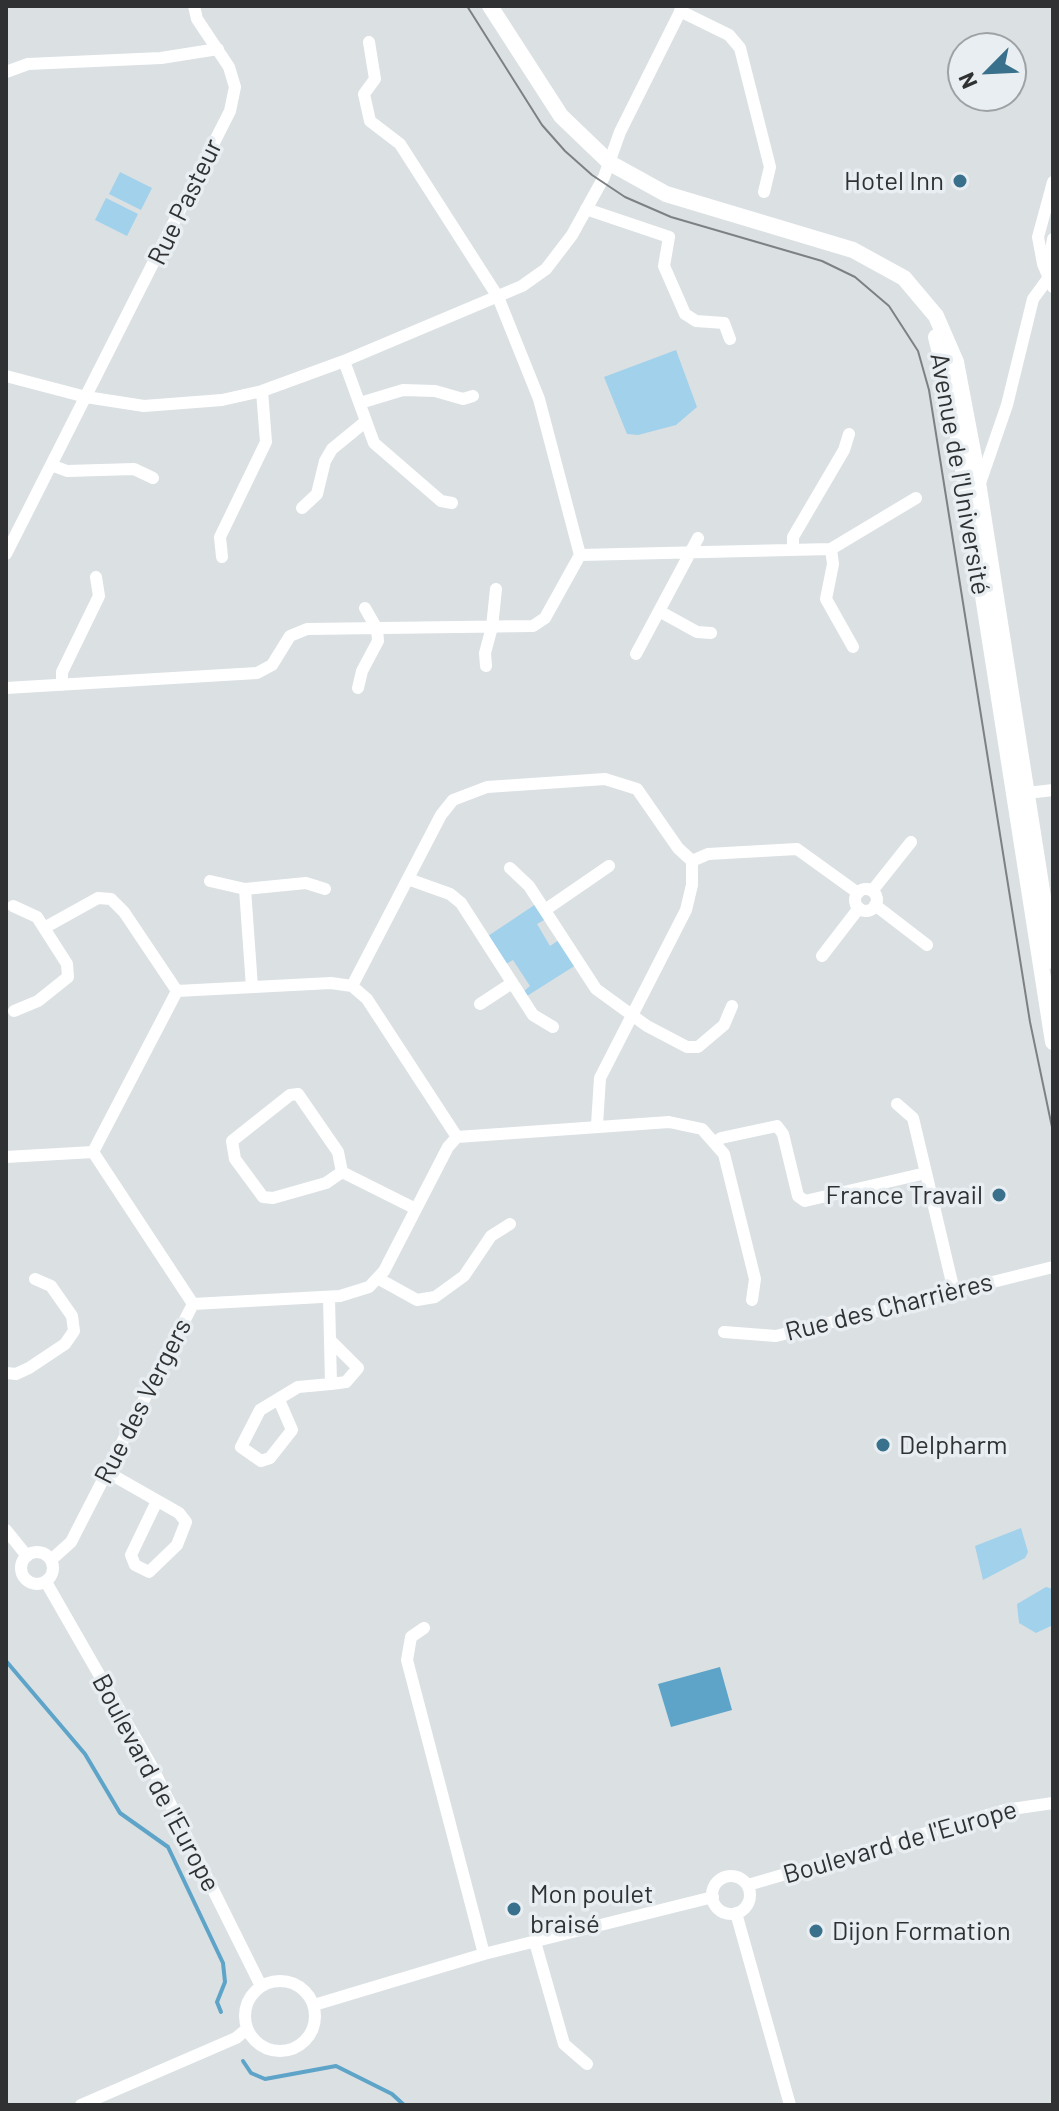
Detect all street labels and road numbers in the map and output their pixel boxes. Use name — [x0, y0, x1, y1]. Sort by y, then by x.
street label: Rue Pasteur — [141, 134, 229, 270]
street label: Avenue de l'Université — [923, 351, 997, 597]
street label: Rue des Charrières — [782, 1266, 996, 1348]
street label: Rue des Vergers — [88, 1313, 198, 1489]
street label: Boulevard de l'Europe — [85, 1669, 227, 1897]
street label: Boulevard de l'Europe — [779, 1794, 1021, 1890]

